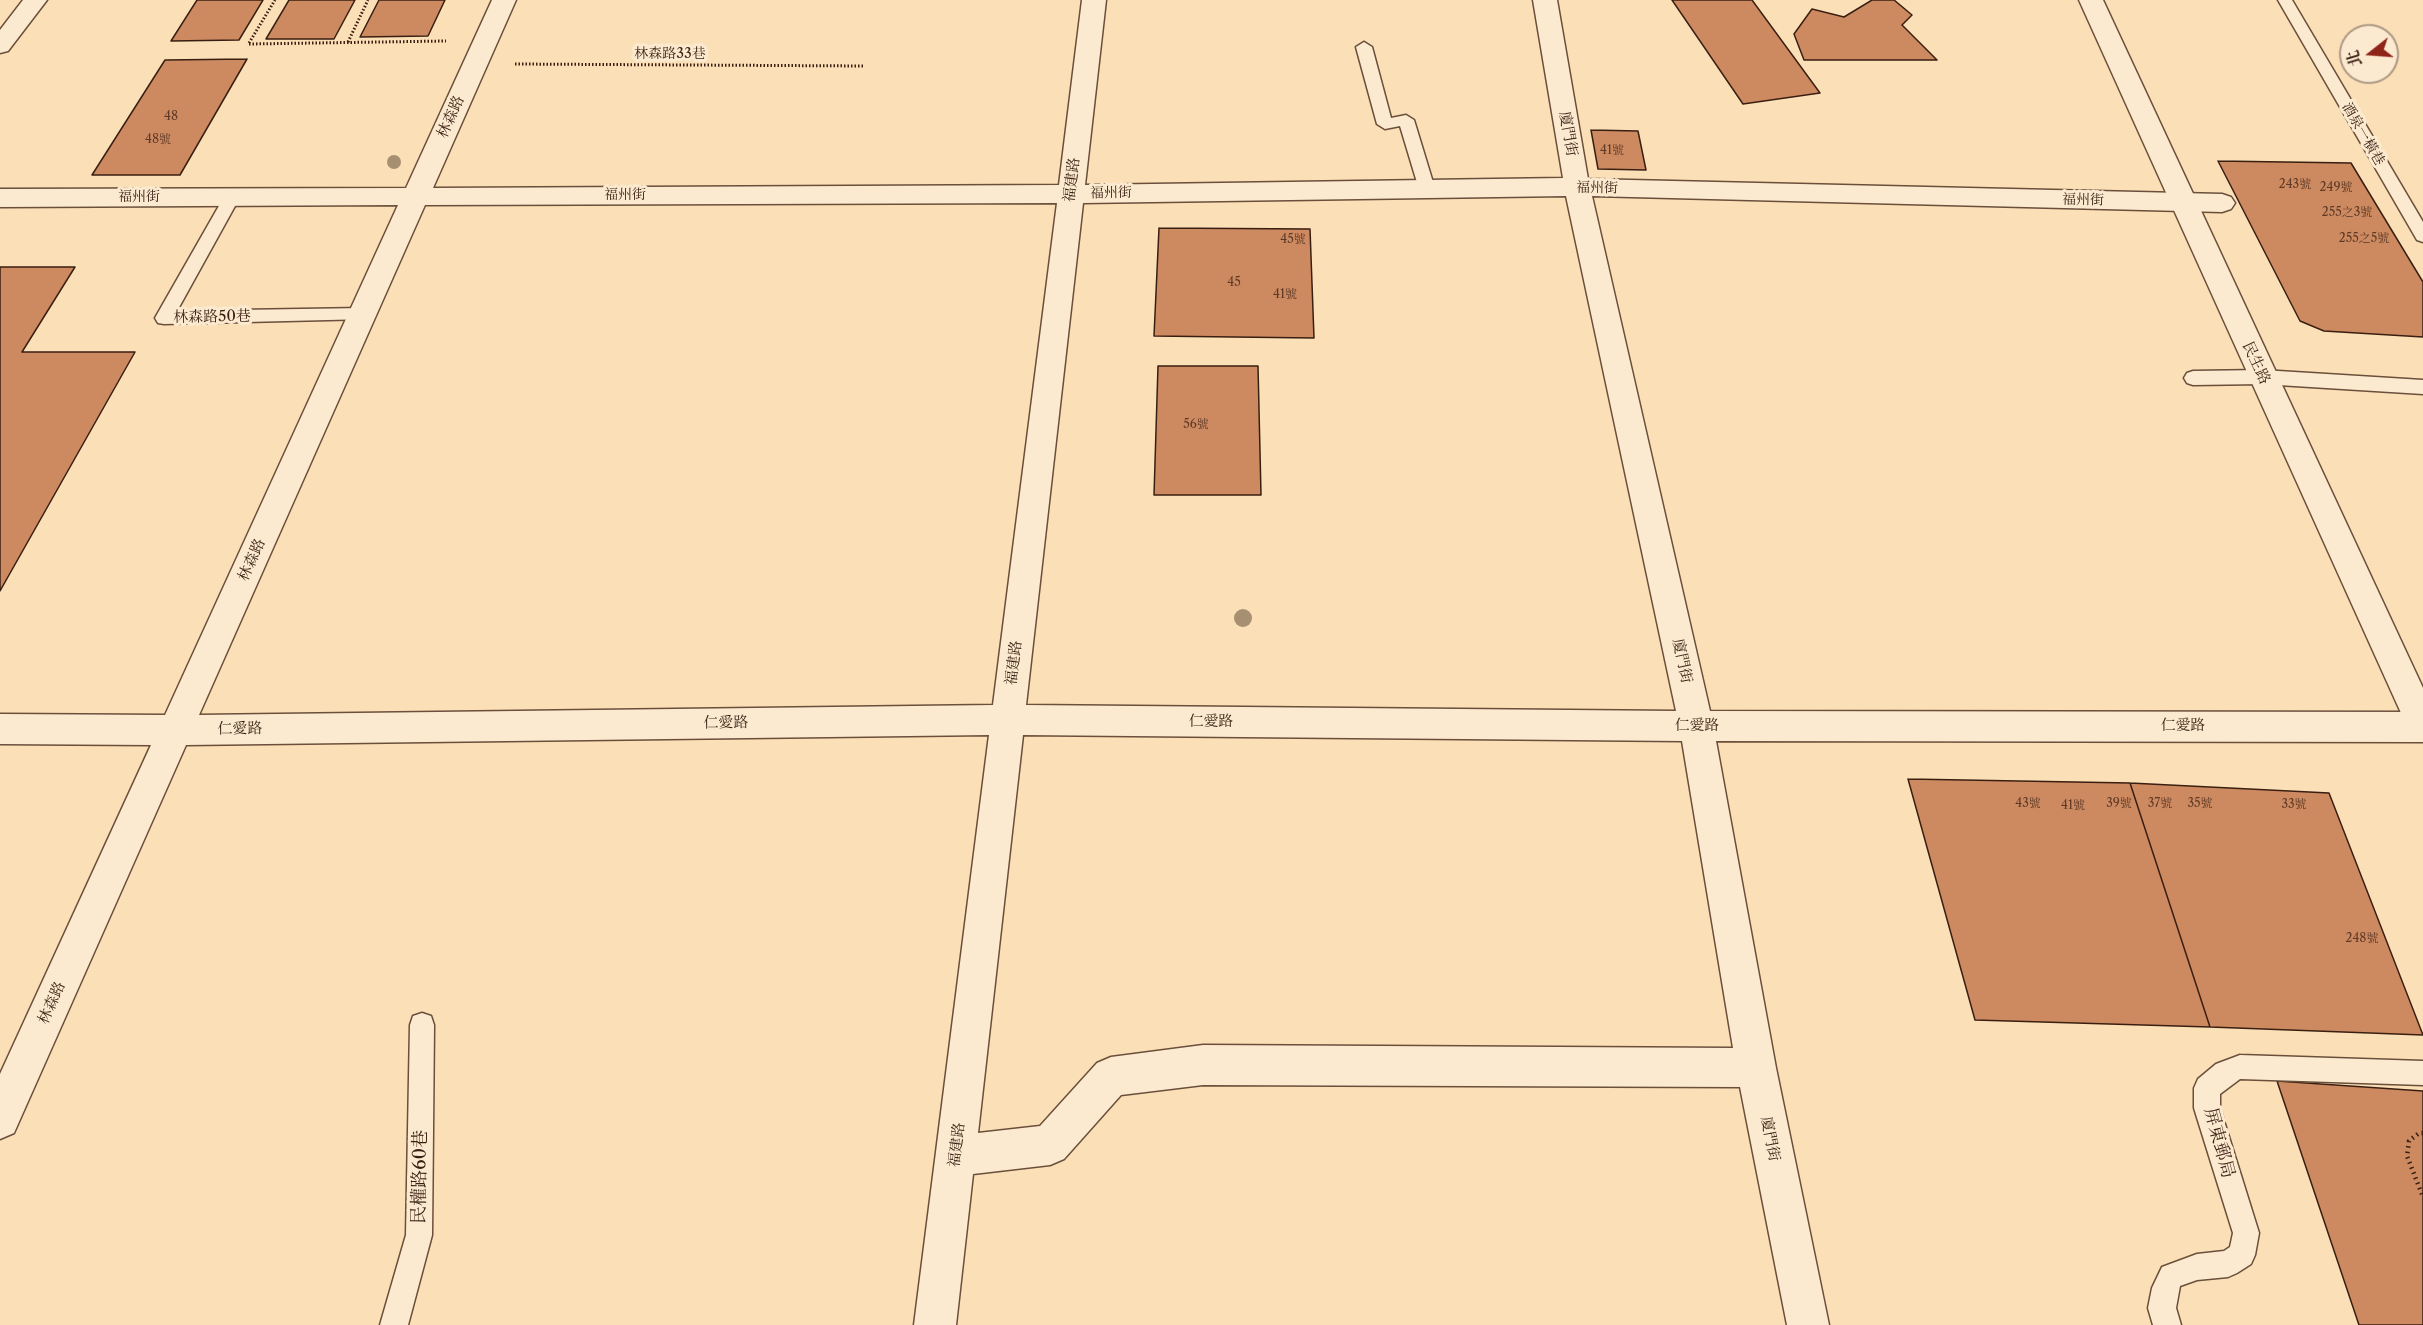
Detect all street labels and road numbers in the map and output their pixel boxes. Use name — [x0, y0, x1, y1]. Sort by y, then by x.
street label: 林森路33巷 — [634, 46, 706, 62]
street label: 林森路 — [434, 93, 468, 141]
street label: 酒泉一橫巷 — [2338, 99, 2388, 169]
street label: 廈門街 — [1555, 110, 1581, 158]
street label: 福建路 — [1060, 157, 1084, 203]
street label: 福州街 — [1576, 179, 1618, 197]
street label: 福州街 — [1090, 184, 1132, 202]
street label: 福州街 — [604, 187, 646, 203]
street label: 福州街 — [118, 189, 160, 205]
street label: 福州街 — [2062, 191, 2104, 209]
street label: 林森路50巷 — [173, 307, 251, 327]
street label: 民生路 — [2238, 339, 2274, 387]
street label: 林森路 — [235, 536, 269, 584]
street label: 廈門街 — [1669, 637, 1695, 685]
street label: 福建路 — [1002, 640, 1026, 686]
street label: 仁愛路 — [1189, 713, 1233, 731]
street label: 仁愛路 — [703, 714, 749, 732]
street label: 仁愛路 — [1675, 717, 1719, 735]
street label: 仁愛路 — [2161, 717, 2205, 735]
street label: 仁愛路 — [217, 720, 263, 738]
street label: 林森路 — [35, 979, 69, 1027]
street label: 屏東郵局 — [2199, 1105, 2239, 1181]
street label: 廈門街 — [1757, 1115, 1783, 1163]
street label: 福建路 — [945, 1122, 969, 1168]
street label: 民權路60巷 — [408, 1130, 432, 1224]

